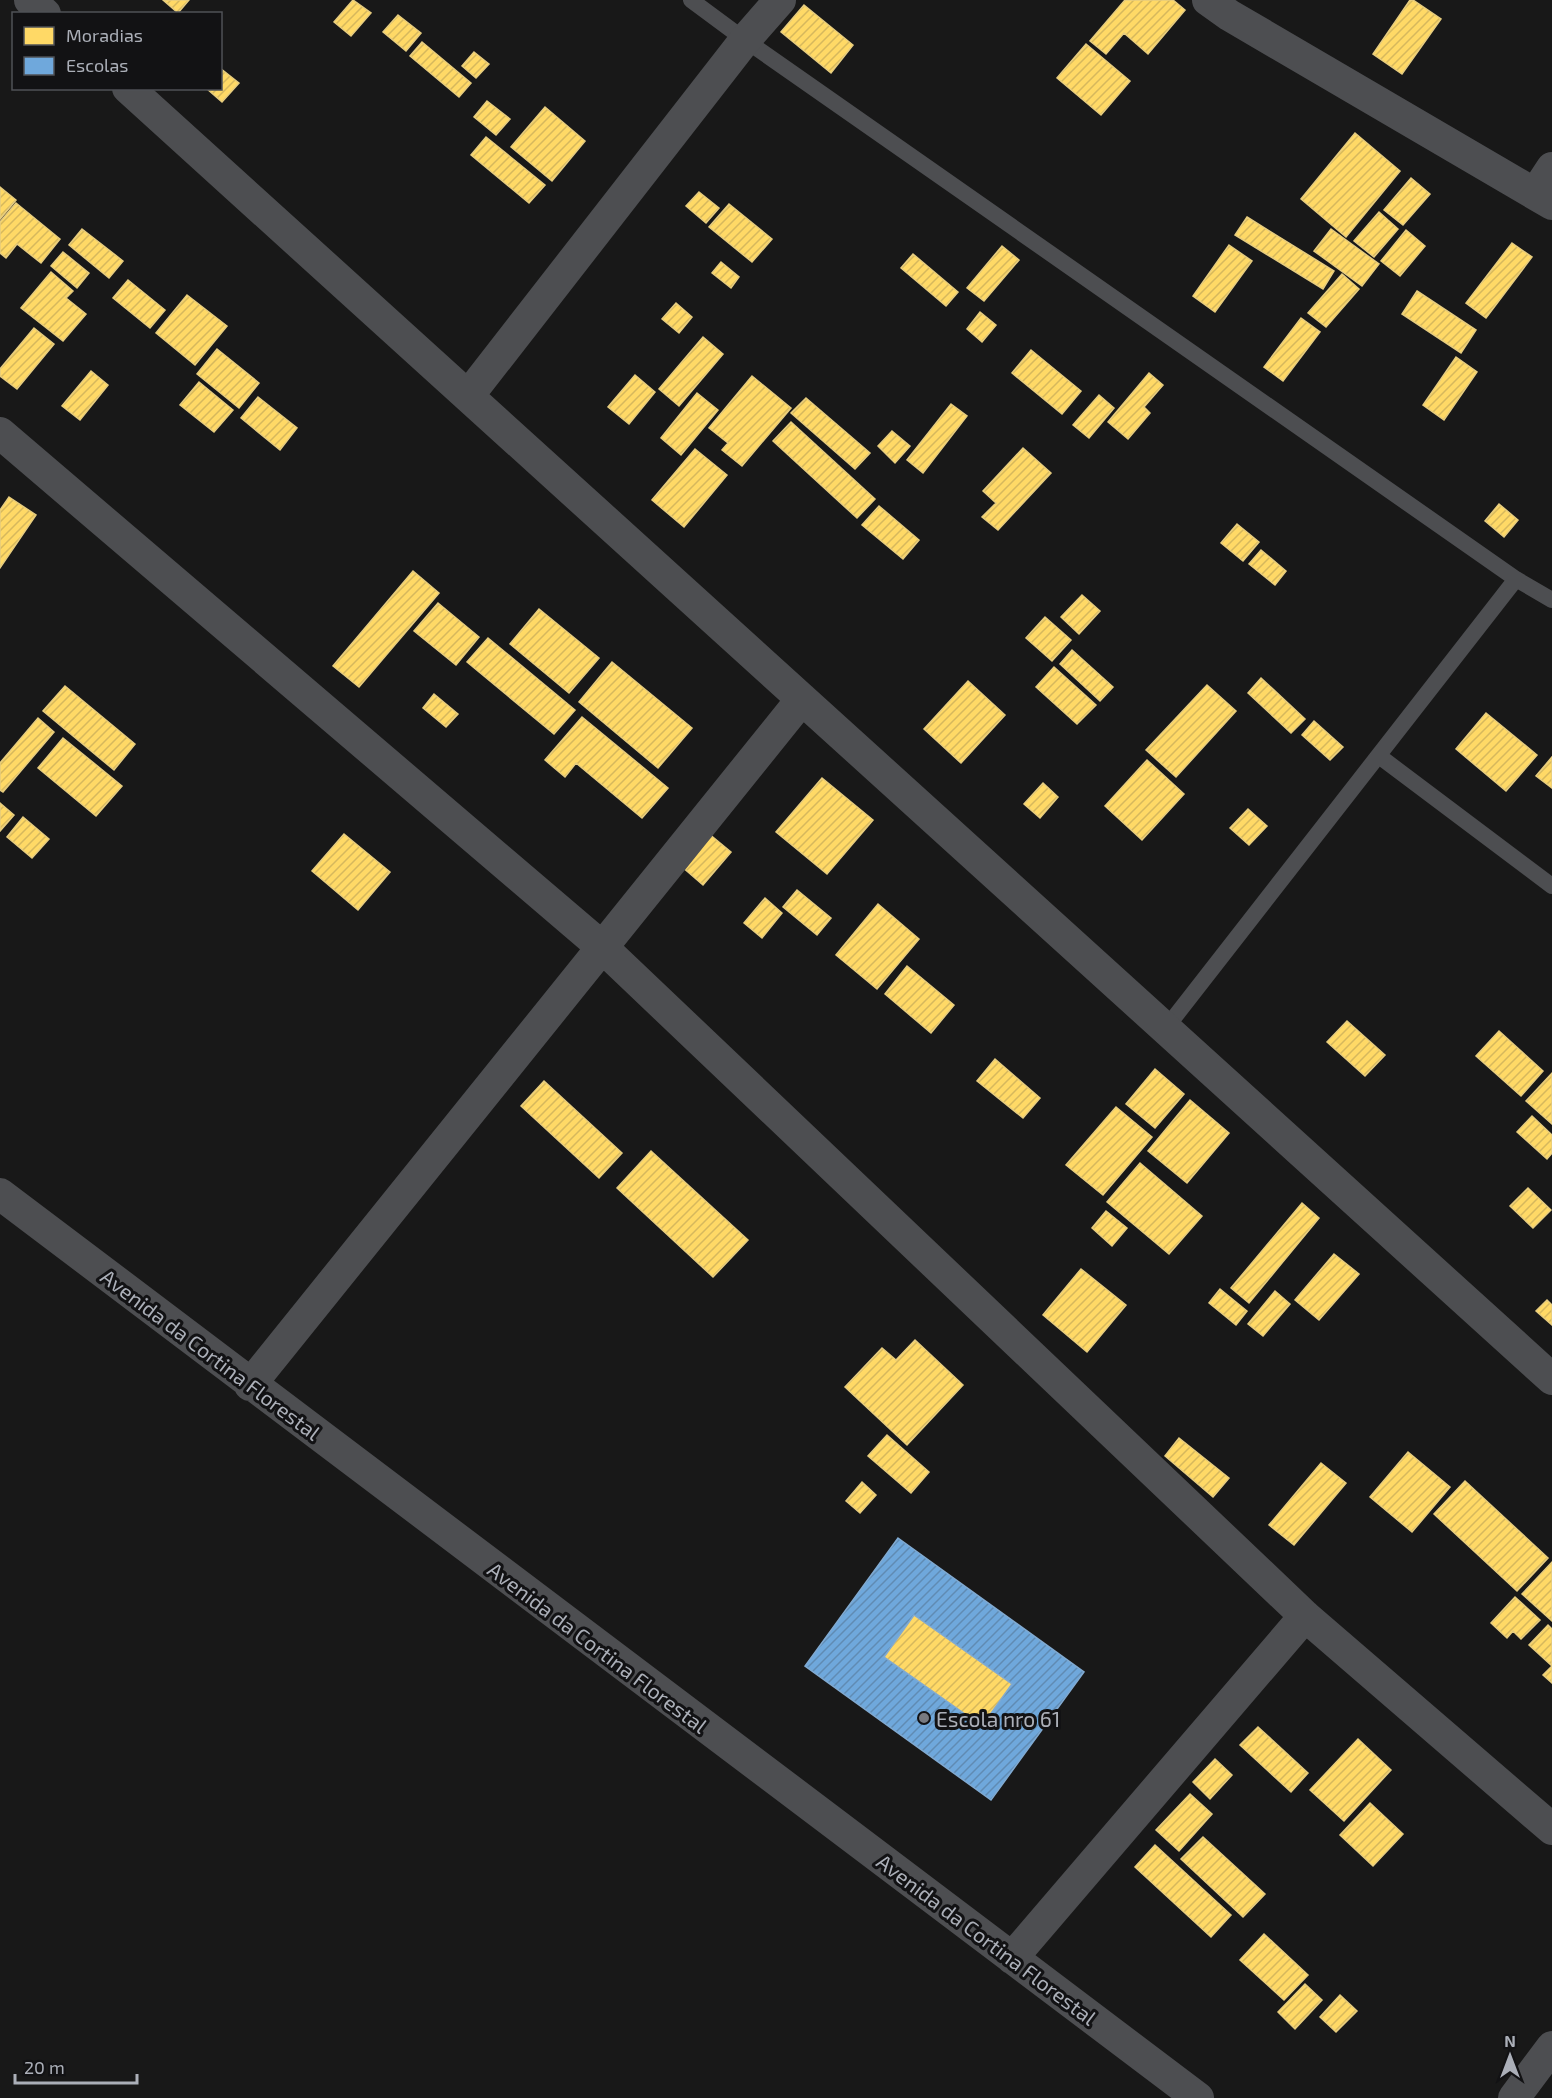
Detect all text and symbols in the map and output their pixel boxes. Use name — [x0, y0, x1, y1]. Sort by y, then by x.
legend — [12, 12, 222, 90]
text: Moradias — [66, 24, 143, 46]
text: Escolas — [66, 54, 128, 76]
street label: Avenida da Cortina Florestal — [96, 1263, 326, 1445]
street label: Avenida da Cortina Florestal — [483, 1556, 713, 1738]
place label: Escola nro 61 — [936, 1706, 1060, 1731]
marker: Escola nro 61 — [917, 1711, 931, 1725]
street label: Avenida da Cortina Florestal — [872, 1848, 1102, 2030]
north arrow — [1480, 2026, 1540, 2086]
text: N — [1504, 2031, 1516, 2050]
scale bar — [15, 2047, 136, 2085]
text: 20 m — [24, 2056, 65, 2078]

